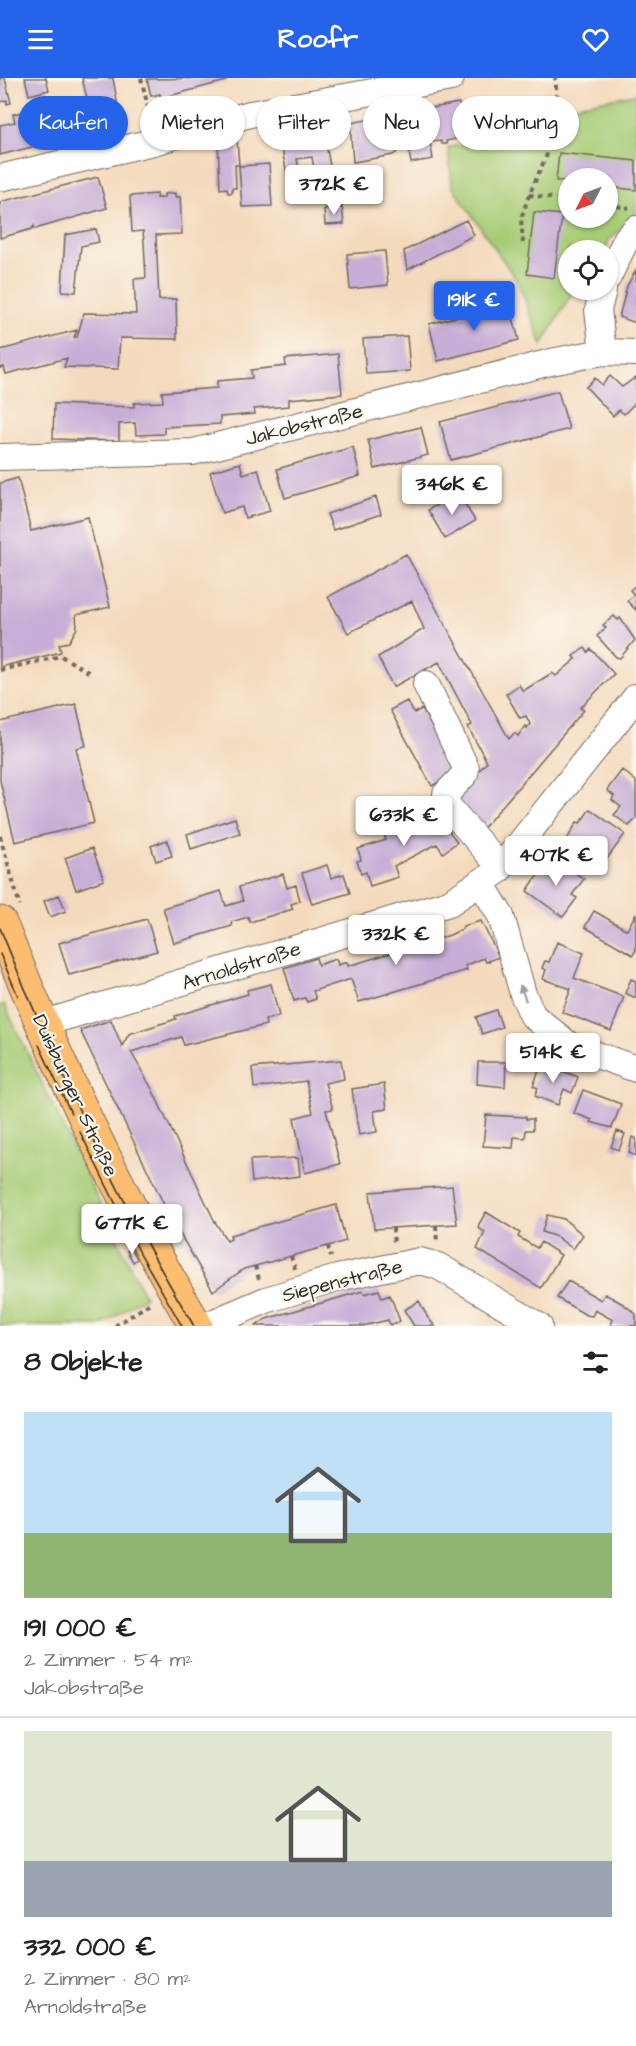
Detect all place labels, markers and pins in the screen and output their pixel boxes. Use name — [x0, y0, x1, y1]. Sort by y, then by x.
pin: 372K € — [285, 165, 383, 216]
pin: 191K € — [425, 281, 523, 332]
pin: 346K € — [403, 465, 501, 516]
pin: 633K € — [355, 796, 453, 847]
pin: 407K € — [507, 836, 605, 887]
pin: 332K € — [347, 915, 445, 966]
pin: 514K € — [504, 1033, 602, 1084]
pin: 677K € — [83, 1204, 181, 1255]

